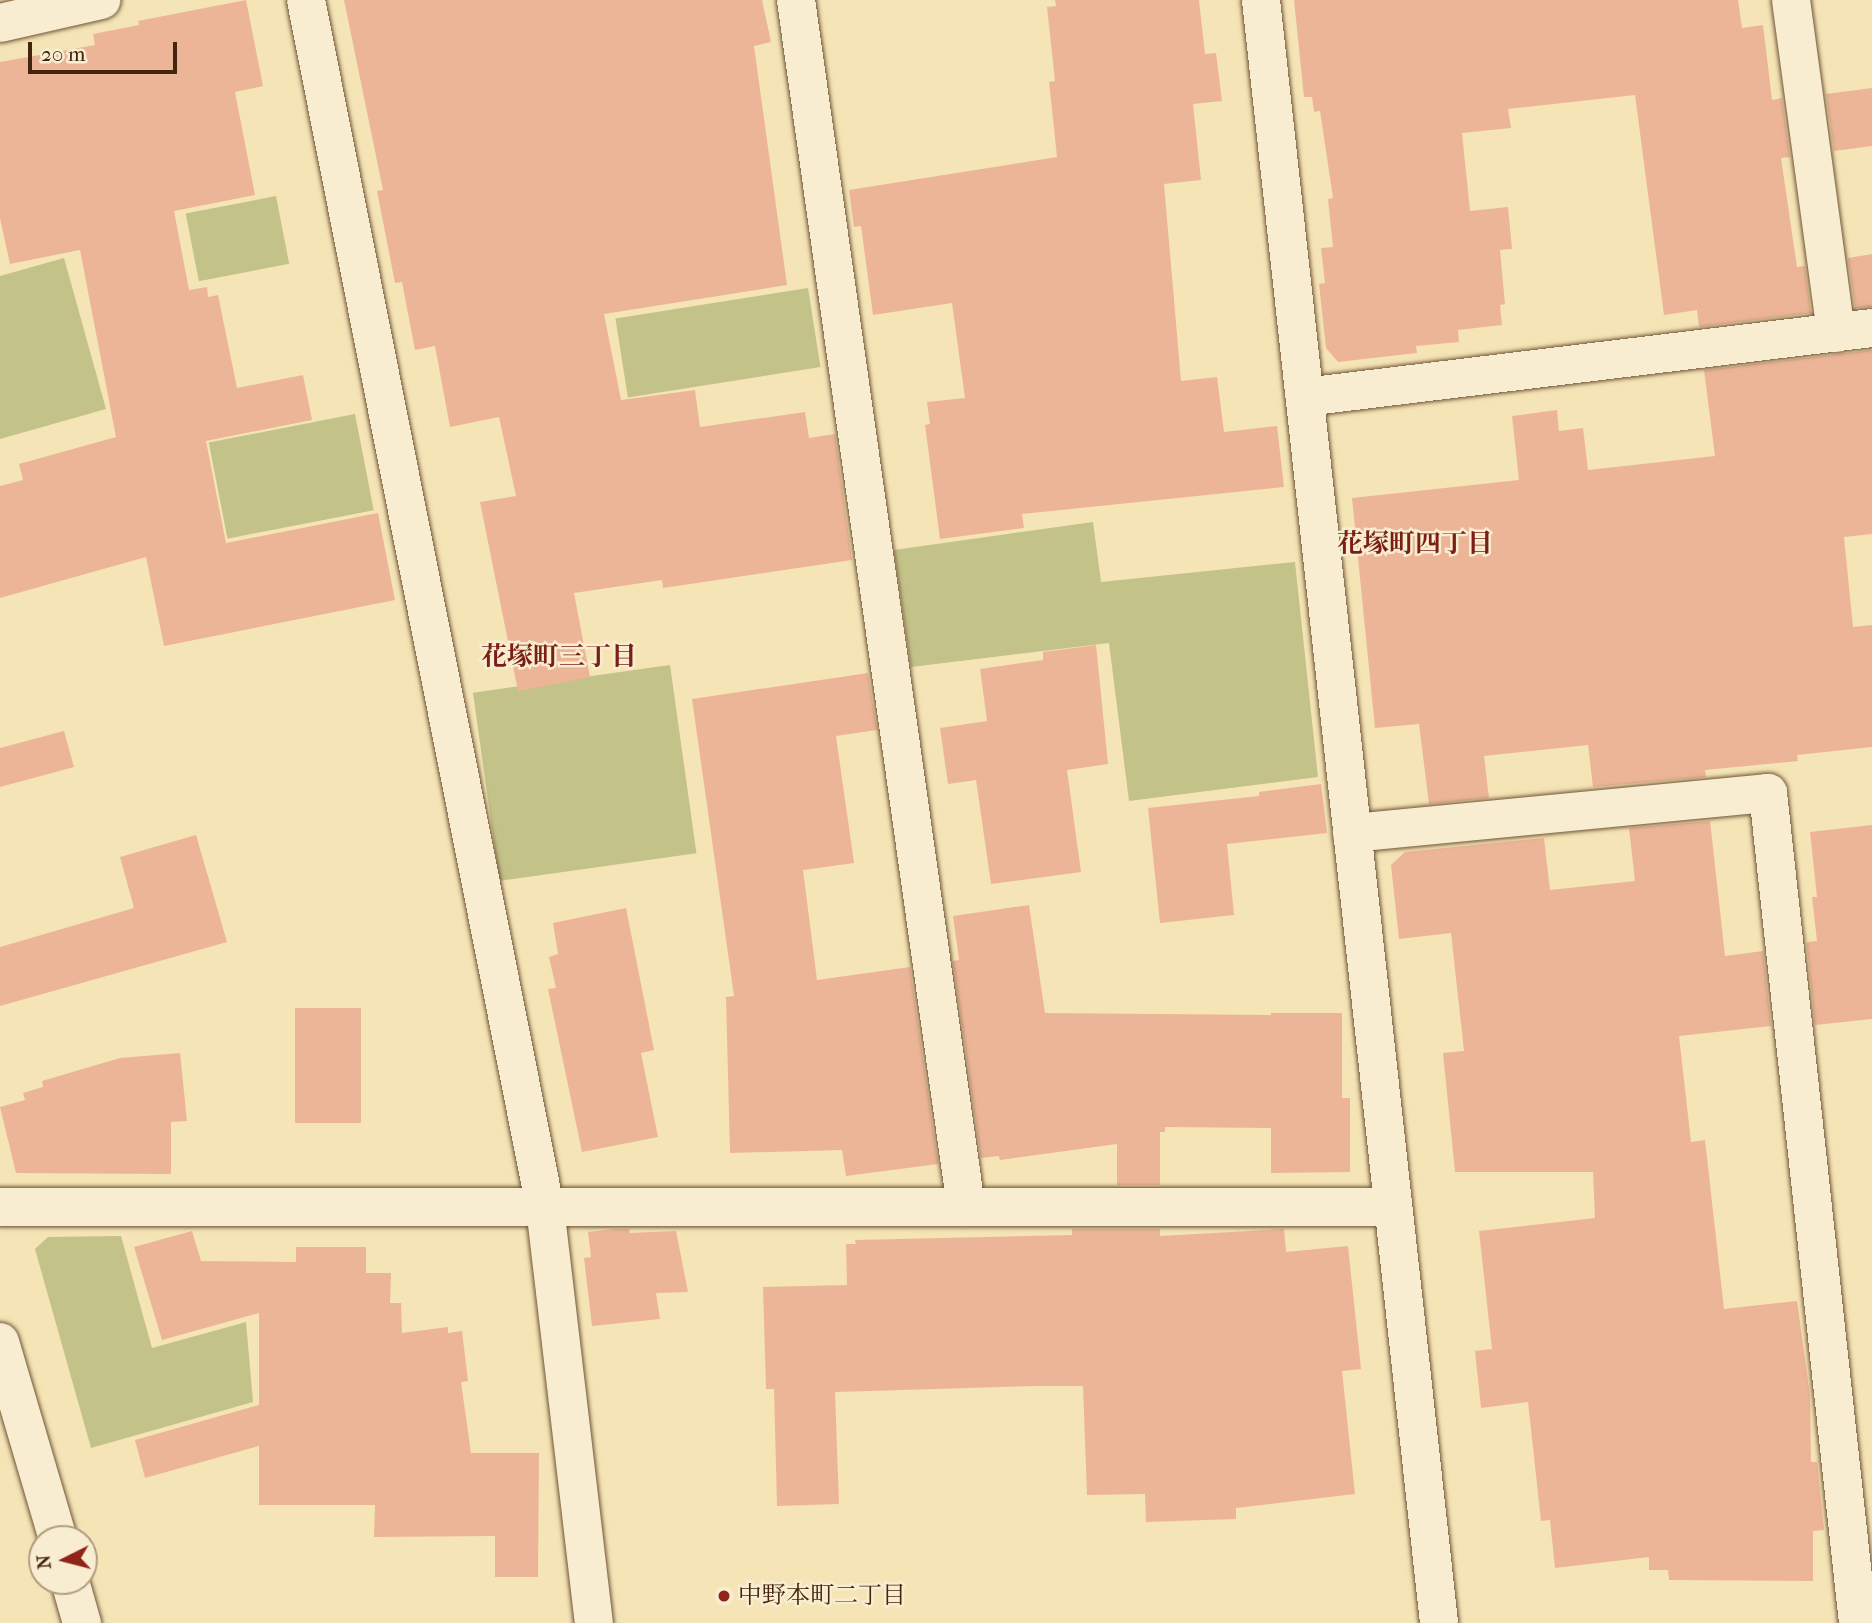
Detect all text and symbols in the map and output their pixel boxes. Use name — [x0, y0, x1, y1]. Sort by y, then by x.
scale bar — [32, 28, 180, 72]
text: 20 m — [41, 42, 85, 66]
district label: 花塚町四丁目 — [1337, 528, 1493, 560]
district label: 花塚町三丁目 — [481, 641, 637, 673]
north arrow — [28, 1525, 98, 1595]
text: N — [32, 1554, 56, 1570]
place label: 中野本町二丁目 — [738, 1582, 906, 1610]
marker: 中野本町二丁目 — [716, 1588, 732, 1604]

